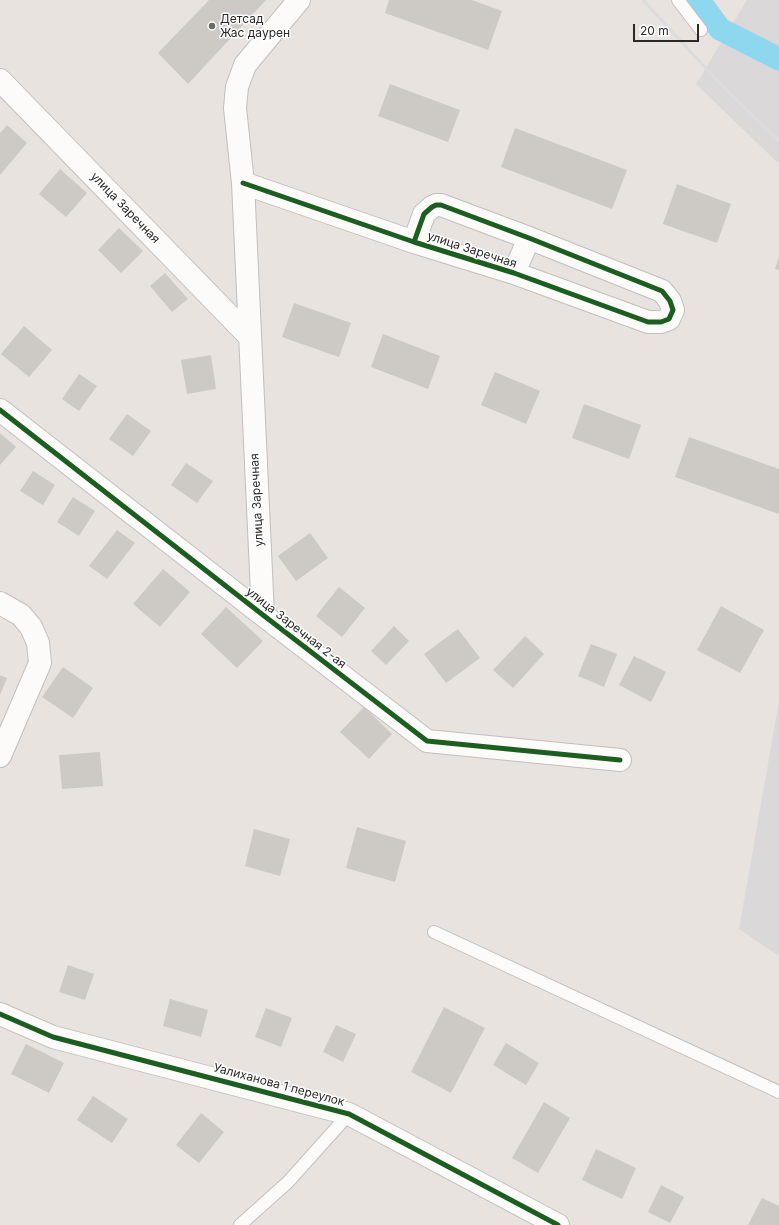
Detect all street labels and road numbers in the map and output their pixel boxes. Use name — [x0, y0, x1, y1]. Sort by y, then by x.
street label: улица Заречная — [87, 169, 163, 247]
street label: улица Заречная — [425, 229, 519, 271]
street label: улица Заречная — [247, 453, 267, 547]
street label: улица Заречная 2-ая — [243, 584, 349, 672]
street label: Уалиханова 1 переулок — [212, 1061, 346, 1109]

